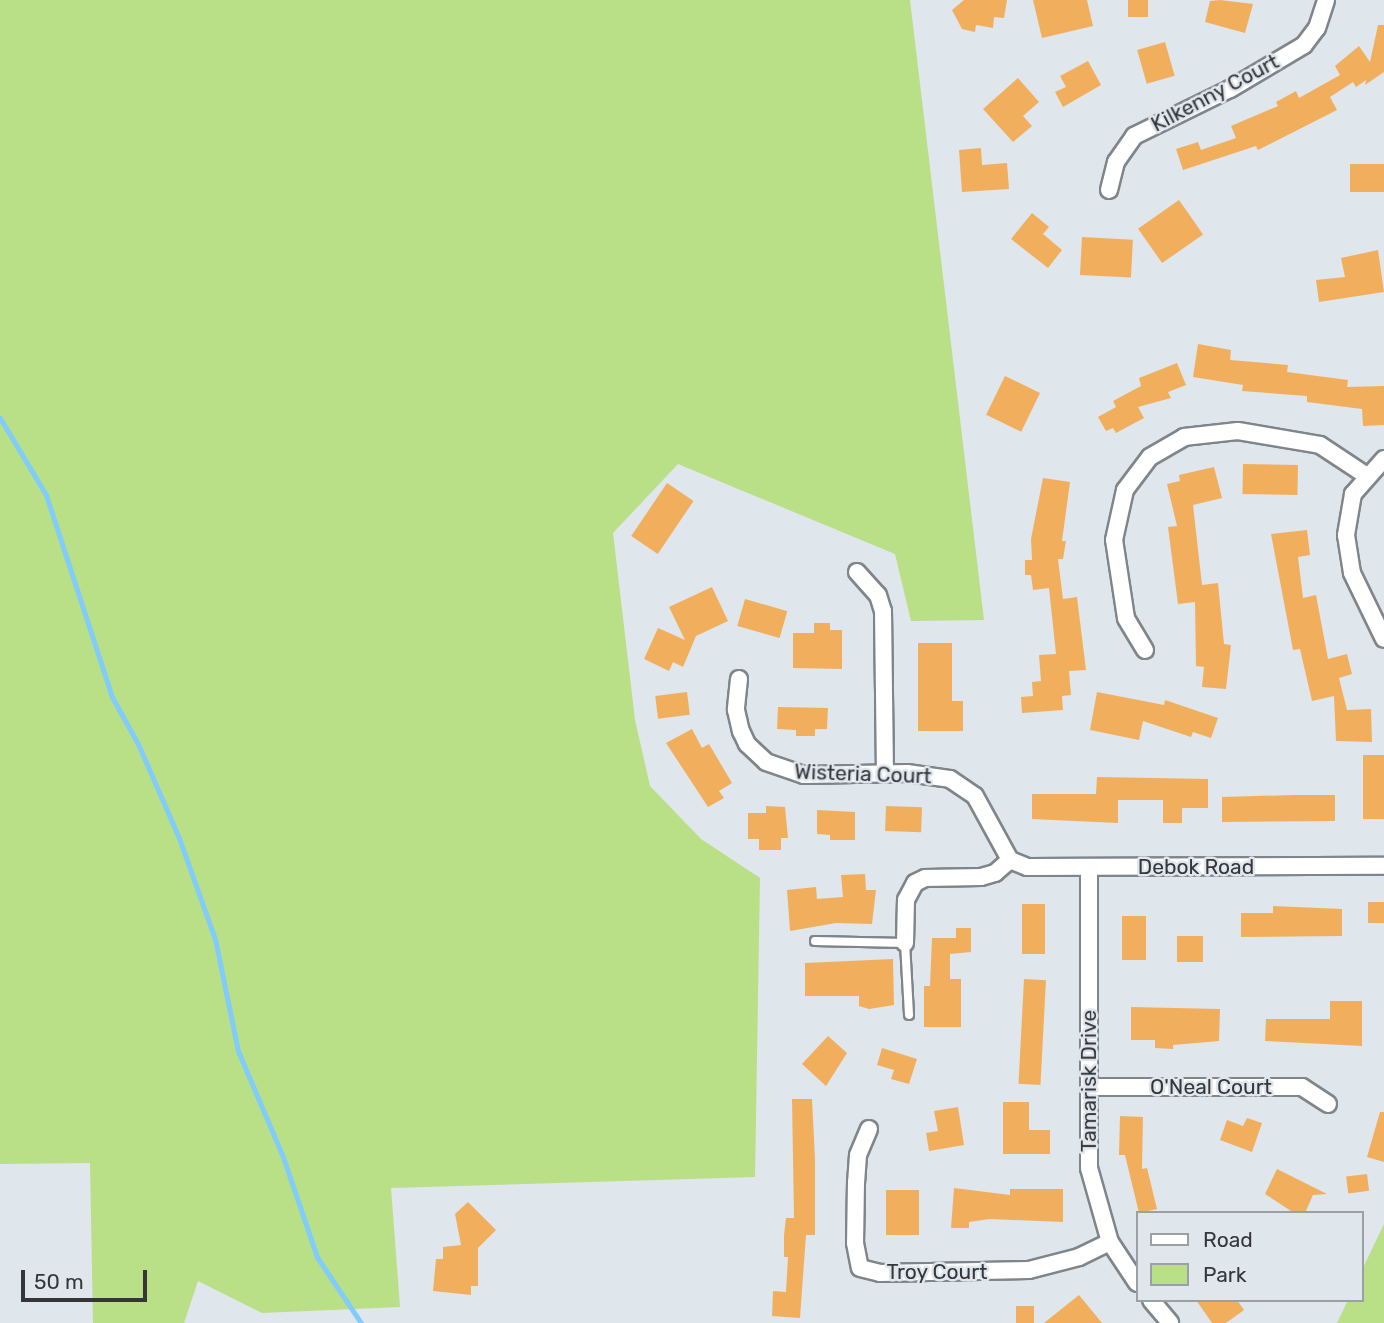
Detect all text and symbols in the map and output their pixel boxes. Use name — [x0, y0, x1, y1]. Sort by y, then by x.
street label: Kilkenny Court — [1147, 49, 1283, 137]
street label: Wisteria Court — [794, 759, 932, 789]
street label: Debok Road — [1138, 854, 1254, 880]
street label: Tamarisk Drive — [1076, 1010, 1102, 1152]
street label: O'Neal Court — [1150, 1074, 1272, 1100]
legend — [1136, 1211, 1363, 1302]
text: Road — [1203, 1227, 1253, 1252]
scale bar — [24, 1256, 150, 1300]
street label: Troy Court — [886, 1259, 988, 1285]
text: Park — [1203, 1262, 1247, 1287]
text: 50 m — [34, 1269, 84, 1294]

